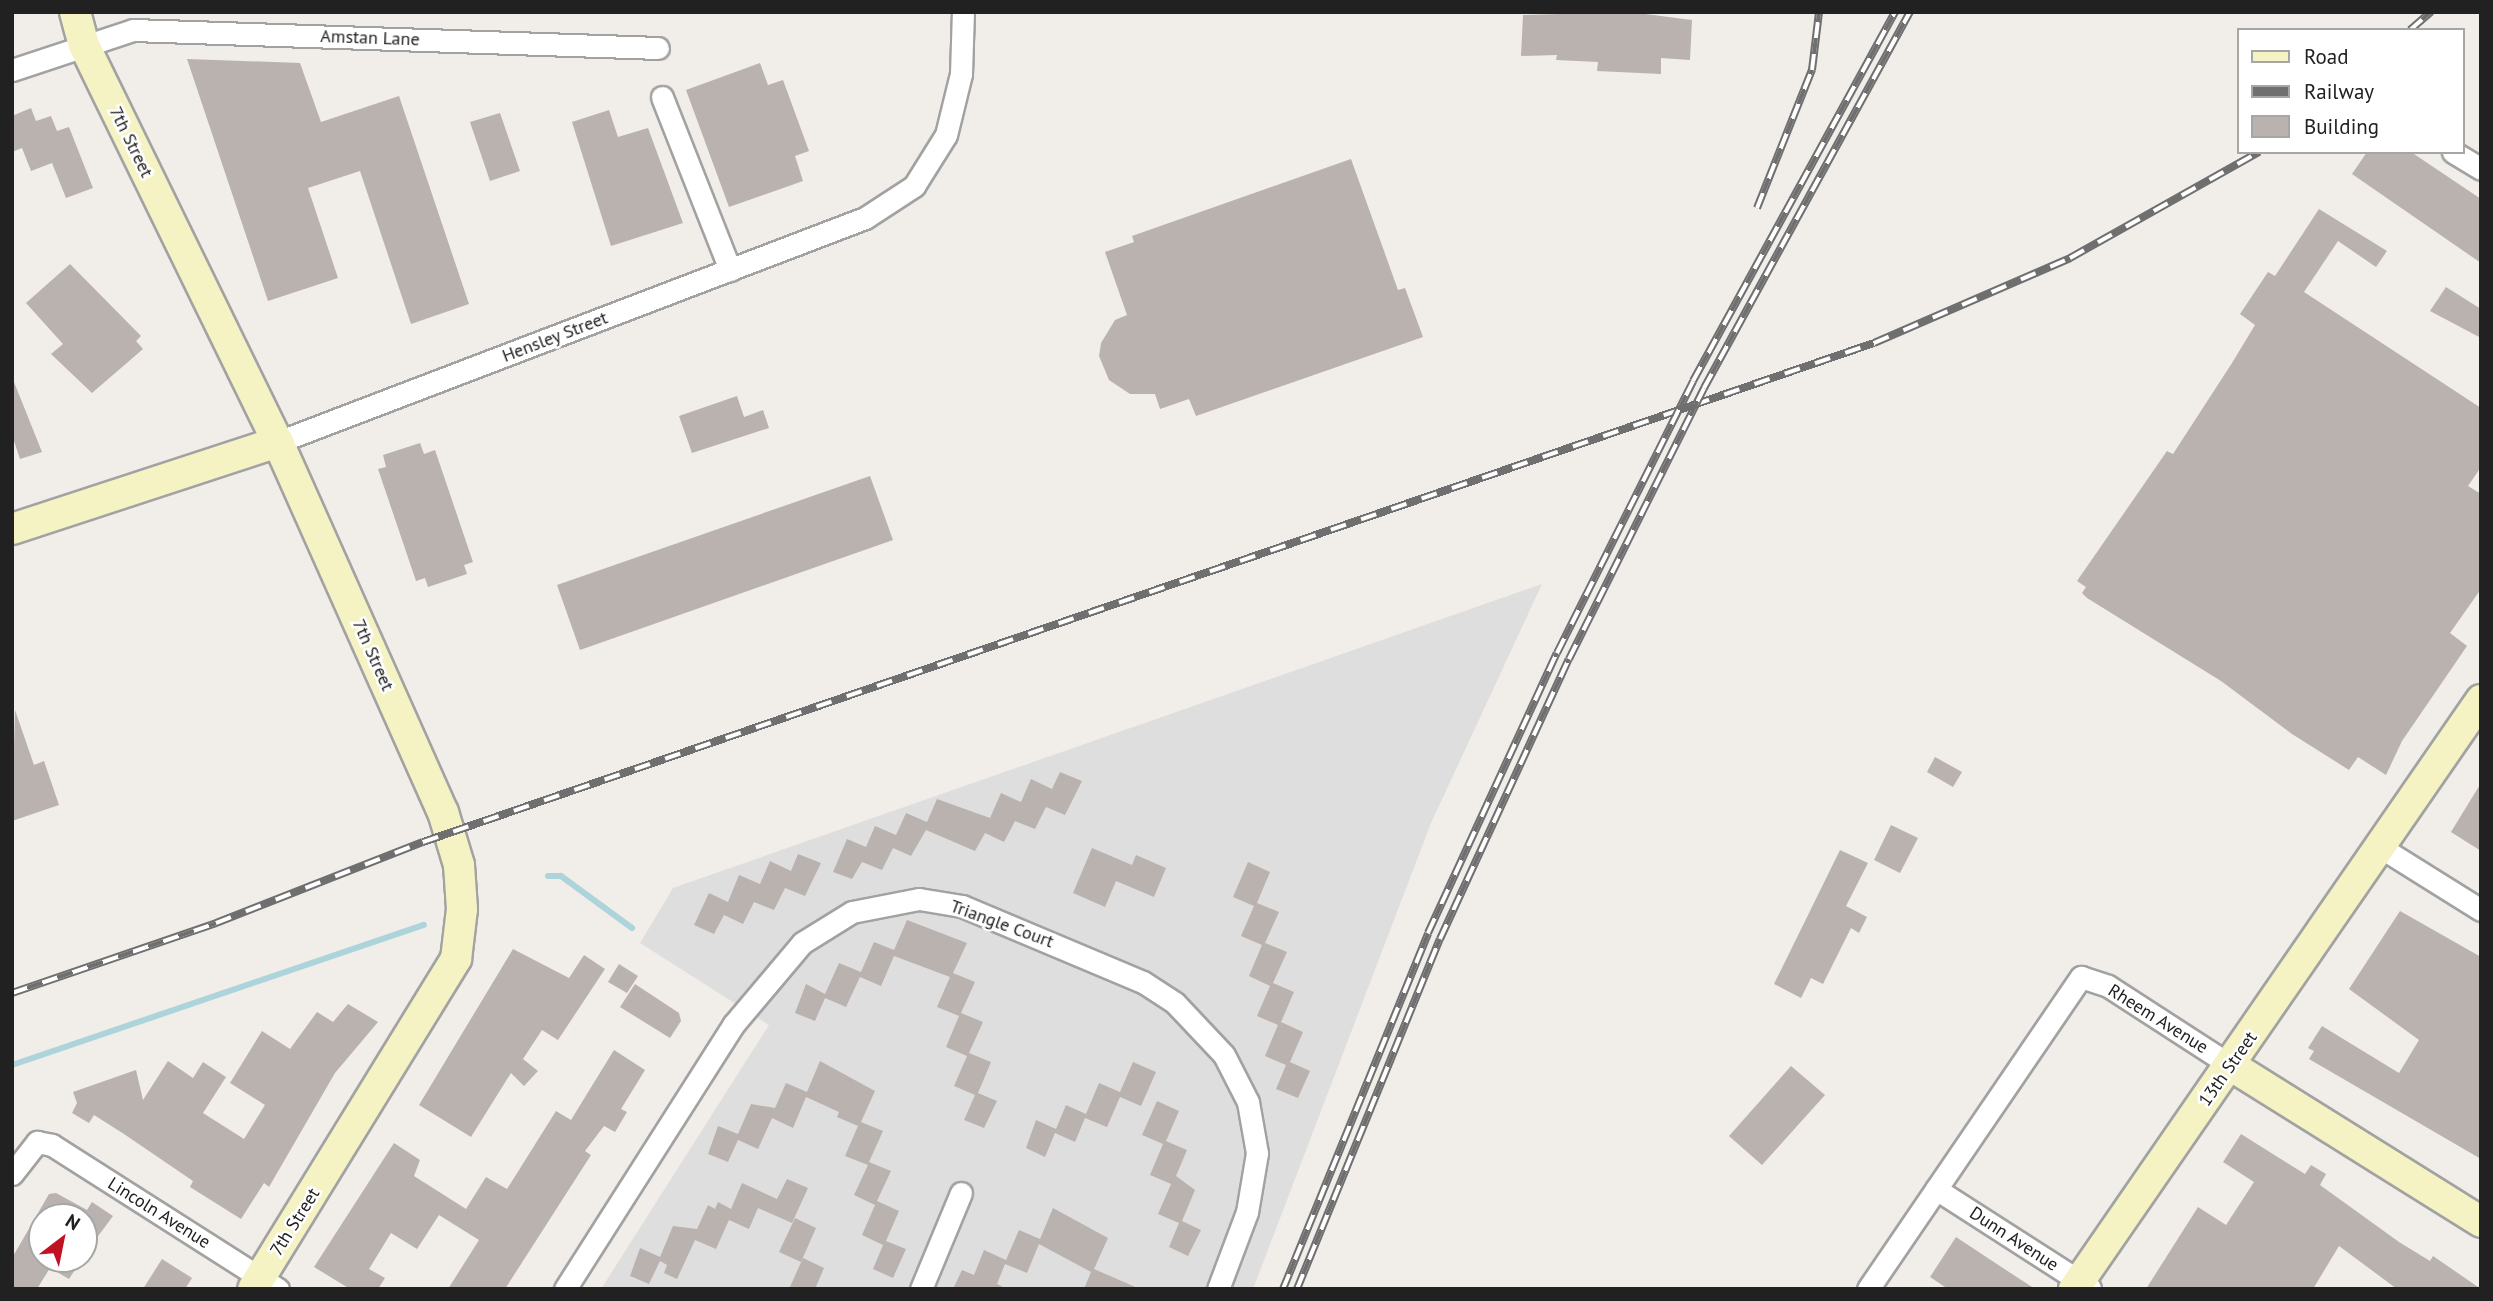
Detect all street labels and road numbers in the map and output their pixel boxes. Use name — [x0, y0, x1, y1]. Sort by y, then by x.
street label: Amstan Lane — [320, 25, 420, 51]
street label: 7th Street — [105, 103, 157, 181]
street label: Hensley Street — [499, 307, 611, 367]
street label: 7th Street — [348, 616, 398, 694]
street label: Triangle Court — [947, 895, 1057, 953]
street label: Rheem Avenue — [2104, 980, 2212, 1058]
street label: 13th Street — [2194, 1027, 2262, 1111]
street label: Lincoln Avenue — [103, 1173, 215, 1253]
street label: 7th Street — [266, 1184, 324, 1260]
street label: Dunn Avenue — [1965, 1202, 2063, 1276]

